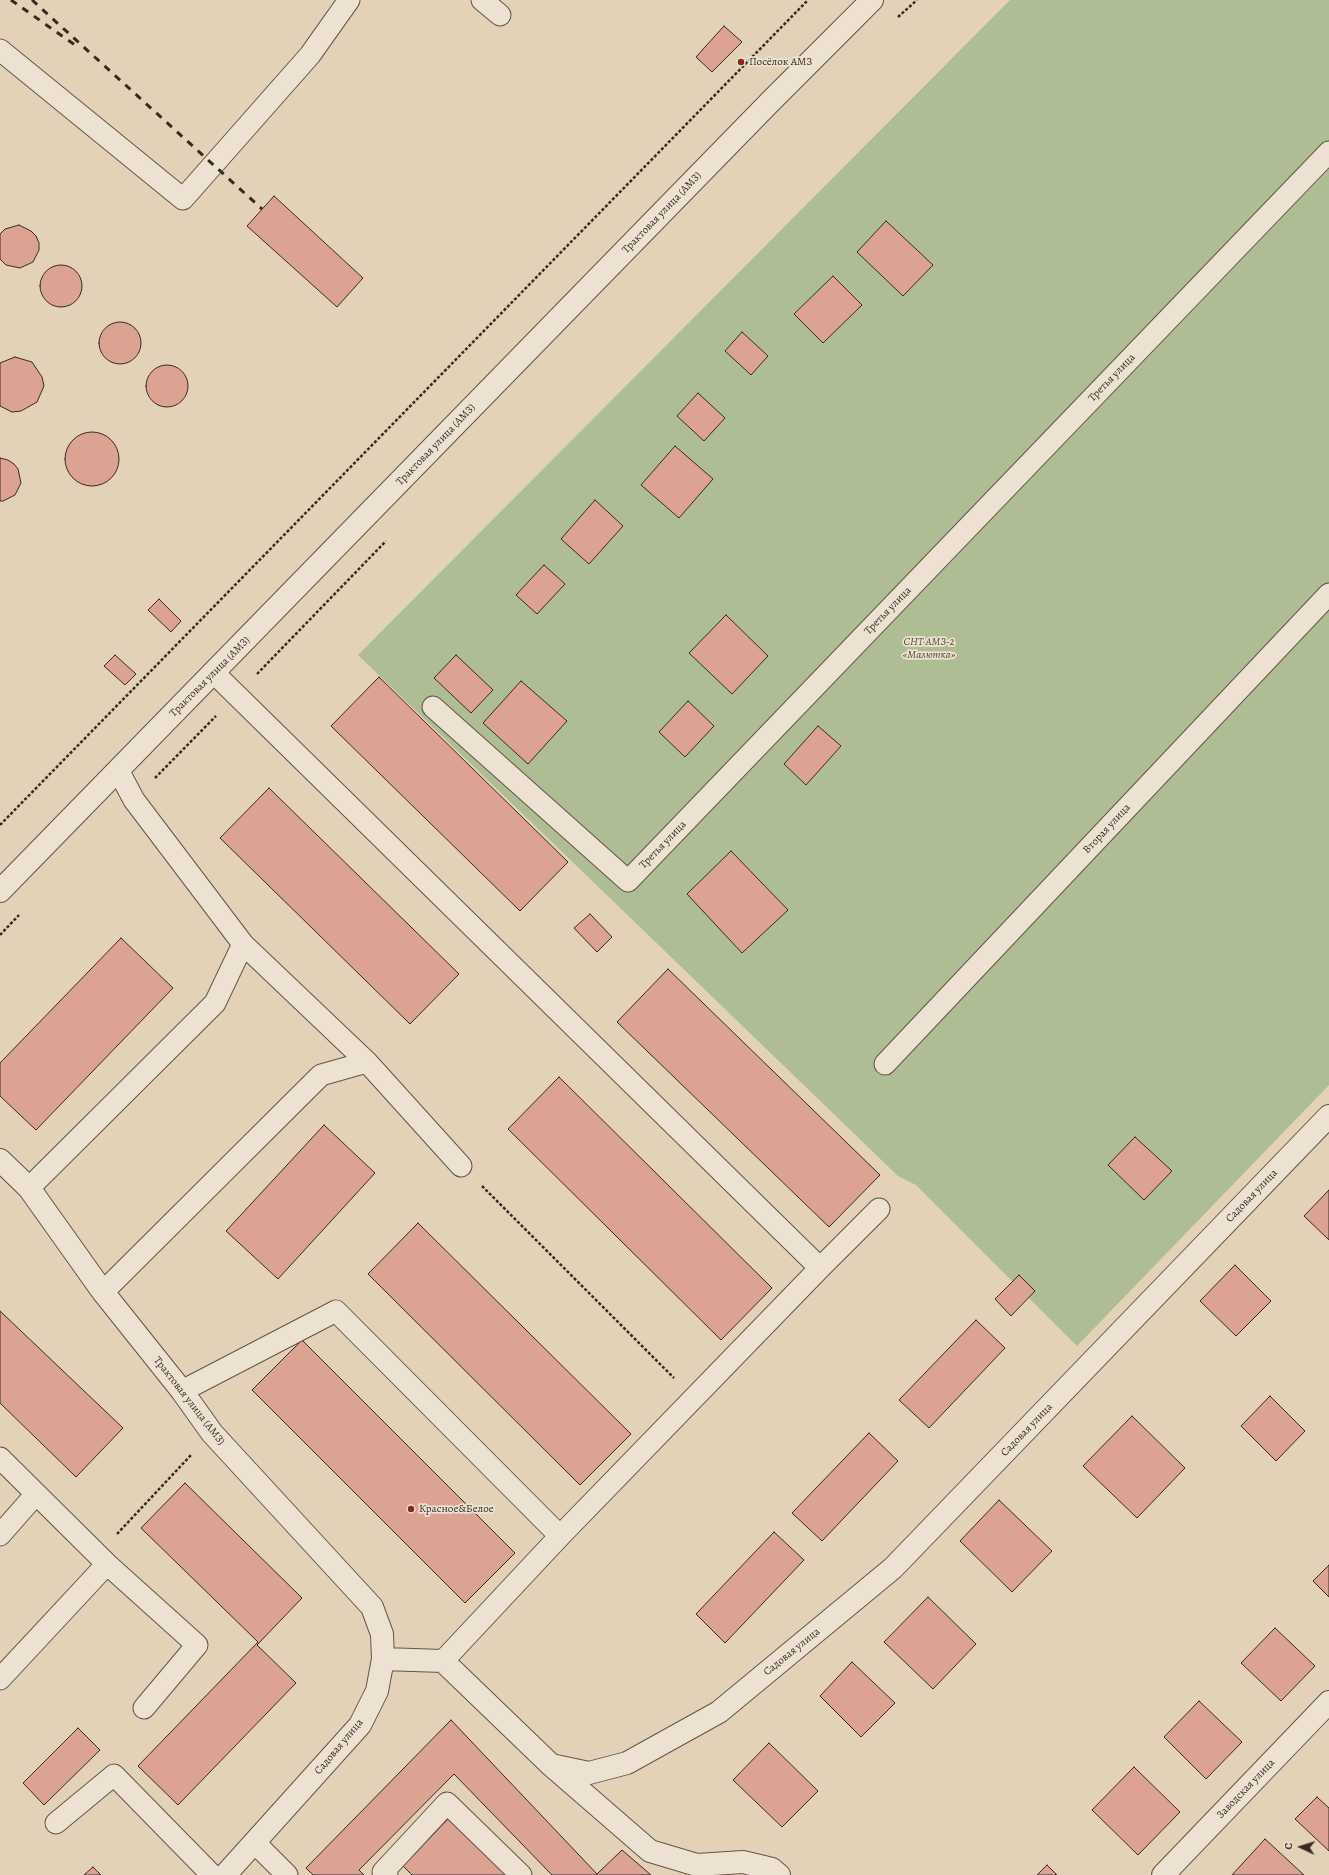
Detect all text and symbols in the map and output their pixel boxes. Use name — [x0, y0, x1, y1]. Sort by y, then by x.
place label: Посёлок АМЗ — [749, 55, 812, 69]
marker: Посёлок АМЗ — [736, 57, 746, 67]
street label: Трактовая улица (АМЗ) — [620, 169, 704, 257]
street label: Третья улица — [1086, 351, 1138, 405]
street label: Трактовая улица (АМЗ) — [394, 401, 478, 489]
street label: Третья улица — [862, 584, 914, 638]
street label: Трактовая улица (АМЗ) — [167, 634, 253, 720]
park label: СНТ АМЗ-2 «Малютка» — [903, 635, 955, 661]
street label: Вторая улица — [1081, 801, 1133, 857]
street label: Третья улица — [637, 818, 689, 872]
street label: Садовая улица — [1223, 1167, 1281, 1225]
street label: Трактовая улица (АМЗ) — [150, 1354, 228, 1448]
street label: Садовая улица — [998, 1401, 1056, 1459]
place label: Красное&Белое — [419, 1502, 494, 1516]
marker: Красное&Белое — [406, 1504, 416, 1514]
street label: Садовая улица — [761, 1625, 823, 1679]
street label: Садовая улица — [312, 1716, 366, 1778]
street label: Заводская улица — [1214, 1756, 1278, 1822]
north arrow — [1281, 1827, 1321, 1867]
text: С — [1281, 1842, 1296, 1850]

